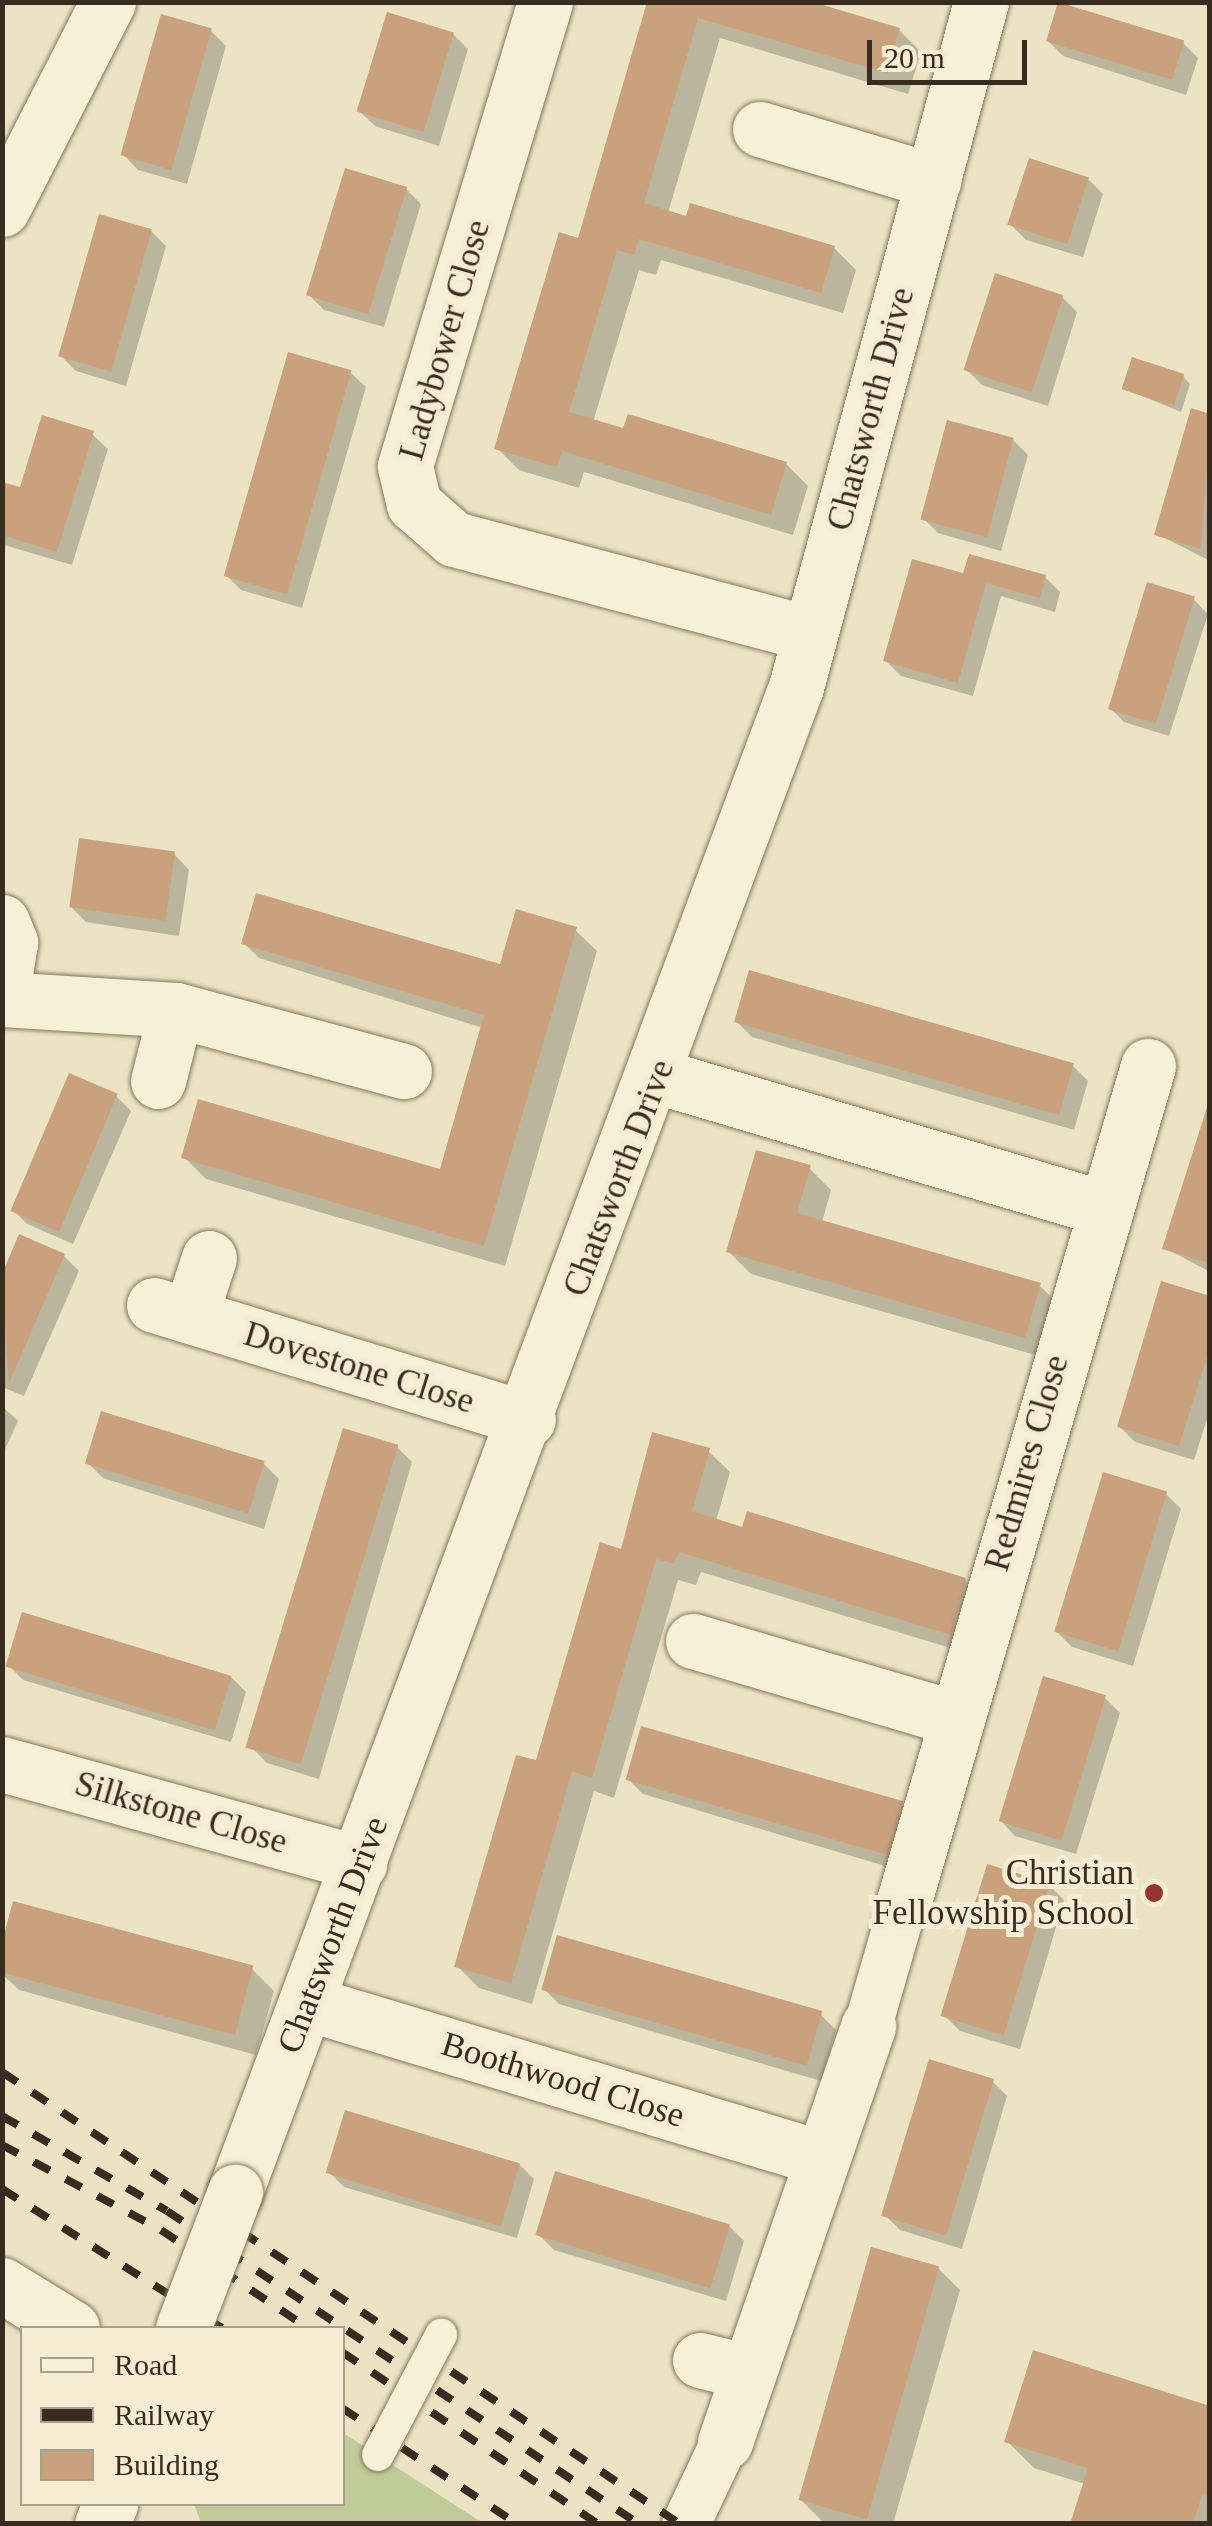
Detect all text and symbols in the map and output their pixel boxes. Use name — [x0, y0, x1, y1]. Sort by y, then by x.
scale bar — [872, 20, 1032, 82]
text: 20 m — [884, 41, 945, 74]
street label: Ladybower Close — [391, 215, 499, 465]
street label: Chatsworth Drive — [818, 283, 924, 535]
street label: Chatsworth Drive — [555, 1054, 683, 1302]
street label: Dovestone Close — [239, 1313, 479, 1423]
street label: Redmires Close — [976, 1350, 1078, 1576]
street label: Silkstone Close — [70, 1763, 292, 1863]
street label: Chatsworth Drive — [269, 1811, 397, 2059]
place label: Christian Fellowship School — [872, 1852, 1134, 1934]
marker: Christian Fellowship School — [1143, 1882, 1165, 1904]
street label: Boothwood Close — [436, 2023, 690, 2137]
legend — [20, 2326, 345, 2506]
text: Road — [114, 2348, 177, 2381]
text: Railway — [114, 2398, 214, 2431]
text: Building — [114, 2448, 219, 2481]

